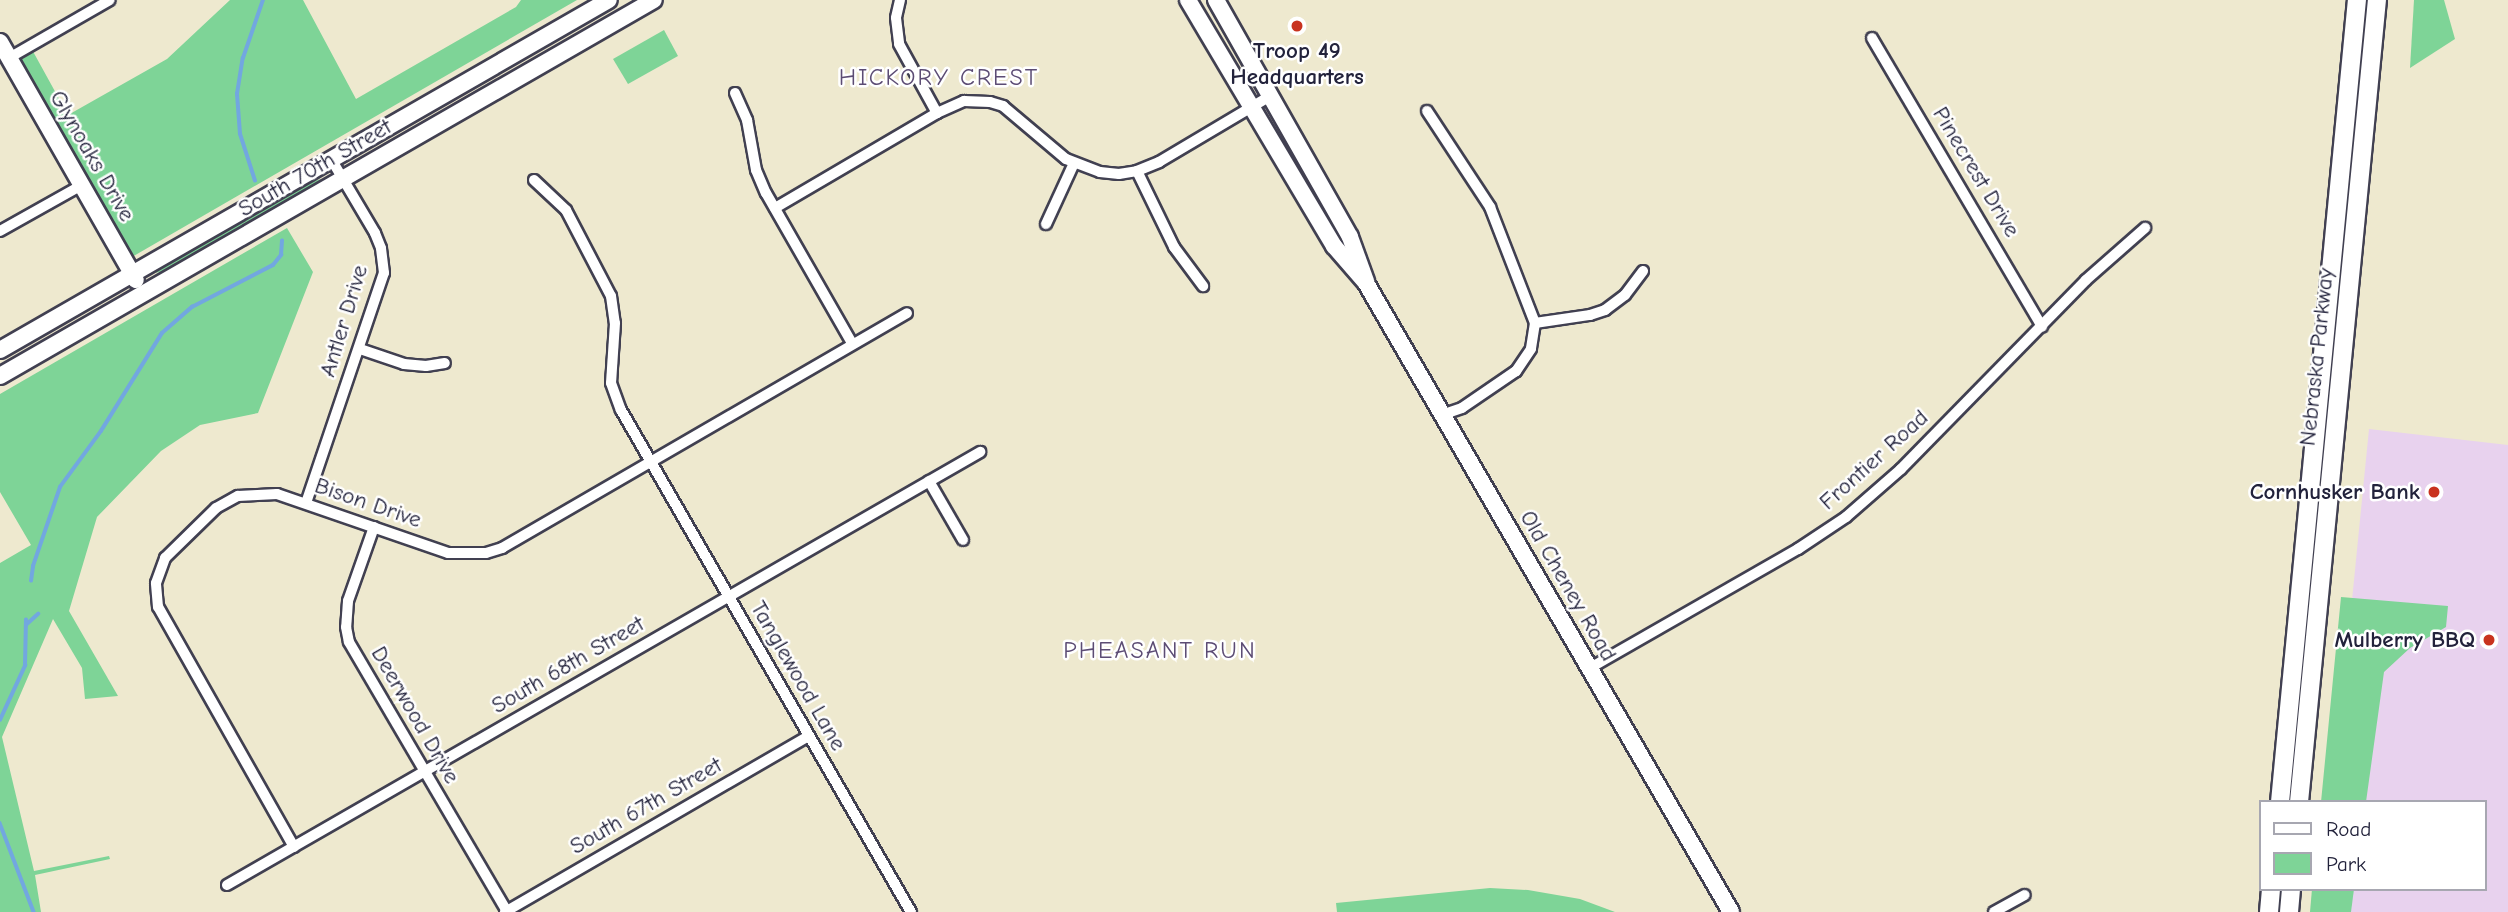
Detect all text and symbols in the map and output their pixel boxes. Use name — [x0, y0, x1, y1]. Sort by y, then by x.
marker: Troop 49 Headquarters — [1289, 18, 1305, 34]
place label: Troop 49 Headquarters — [1230, 37, 1364, 91]
district label: HICKORY CREST — [840, 64, 1038, 92]
street label: Glynoaks Drive — [43, 86, 141, 226]
street label: Pinecrest Drive — [1926, 102, 2026, 242]
street label: South 70th Street — [234, 113, 396, 223]
street label: Antler Drive — [314, 262, 374, 380]
street label: Nebraska Parkway — [2294, 267, 2340, 447]
street label: Frontier Road — [1814, 404, 1934, 516]
street label: Bison Drive — [311, 472, 425, 534]
place label: Cornhusker Bank — [2250, 478, 2420, 506]
marker: Cornhusker Bank — [2426, 484, 2442, 500]
street label: Old Cheney Road — [1514, 506, 1622, 666]
street label: Tanglewood Lane — [744, 596, 852, 756]
street label: South 68th Street — [487, 610, 649, 720]
place label: Mulberry BBQ — [2334, 626, 2475, 654]
marker: Mulberry BBQ — [2481, 632, 2497, 648]
district label: PHEASANT RUN — [1065, 637, 1255, 665]
street label: Deerwood Drive — [365, 642, 465, 788]
street label: South 67th Street — [565, 751, 727, 861]
legend — [2260, 800, 2487, 891]
text: Road — [2326, 817, 2371, 841]
text: Park — [2326, 852, 2366, 876]

